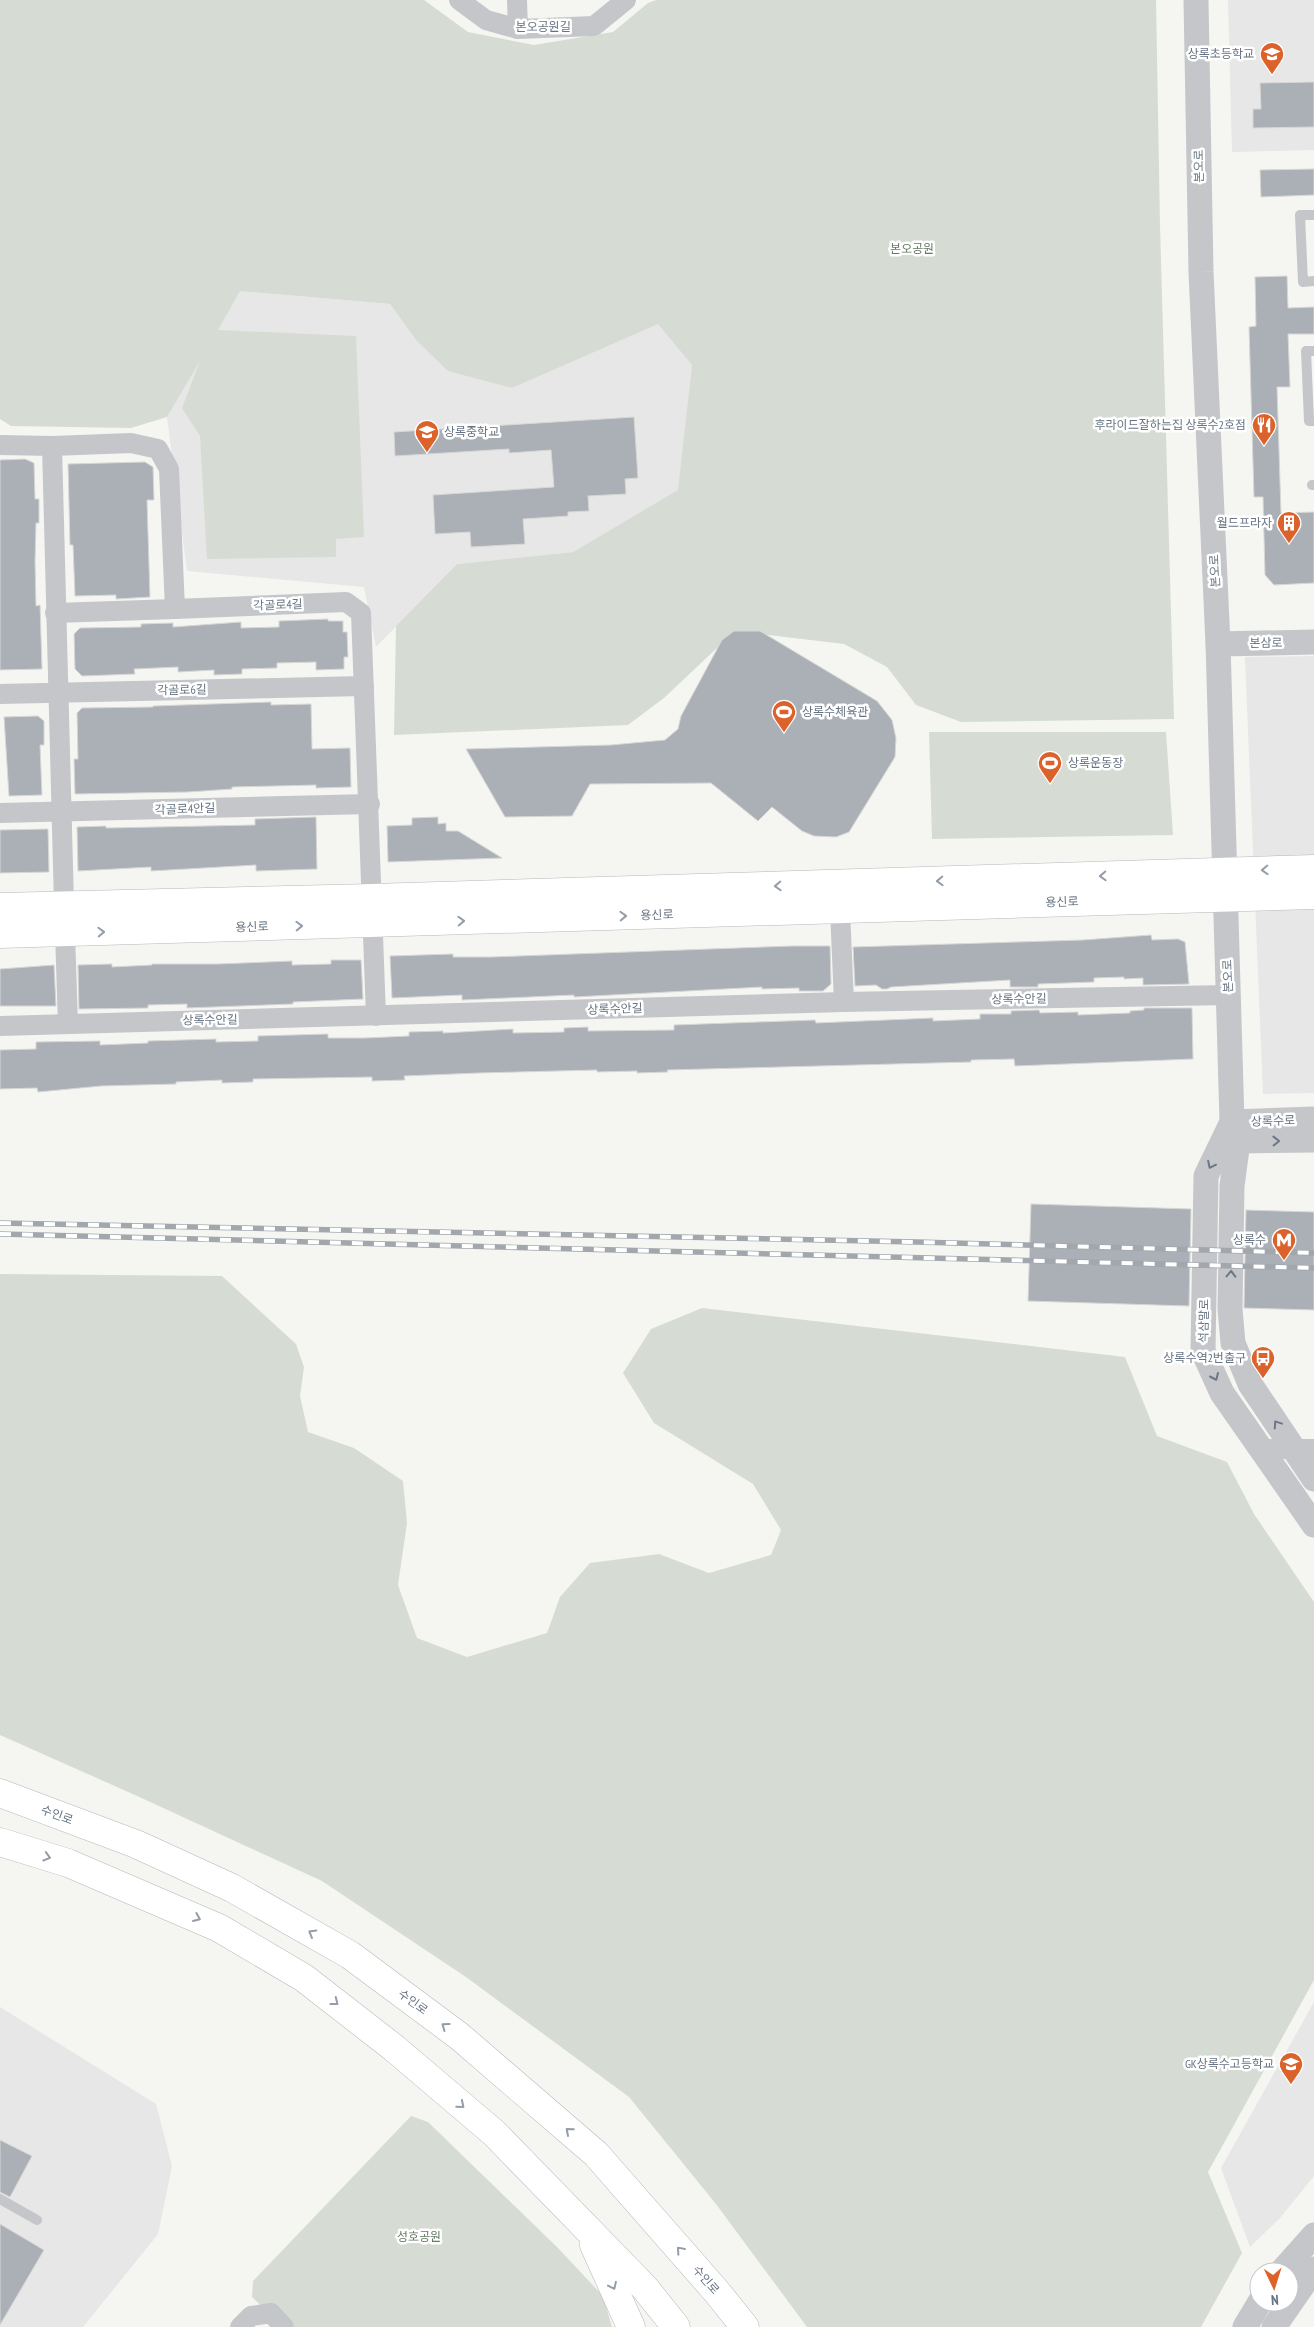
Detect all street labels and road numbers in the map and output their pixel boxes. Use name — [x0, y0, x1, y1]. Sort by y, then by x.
street label: 본오공원길 — [515, 19, 571, 34]
street label: 본오로 — [1191, 149, 1206, 183]
street label: 본오로 — [1206, 554, 1223, 588]
street label: 각골로4길 — [253, 596, 303, 613]
street label: 본삼로 — [1249, 635, 1283, 650]
street label: 각골로6길 — [157, 682, 207, 697]
street label: 각골로4안길 — [154, 800, 216, 817]
street label: 용신로 — [1045, 893, 1079, 910]
street label: 용신로 — [640, 906, 674, 923]
street label: 용신로 — [235, 918, 269, 935]
street label: 본오로 — [1219, 959, 1236, 993]
street label: 상록수안길 — [991, 991, 1047, 1006]
street label: 상록수안길 — [587, 1000, 643, 1017]
street label: 상록수안길 — [182, 1012, 238, 1027]
street label: 상록수로 — [1251, 1112, 1295, 1129]
street label: 석삼말로 — [1196, 1299, 1211, 1343]
street label: 수인로 — [39, 1802, 75, 1827]
street label: 수인로 — [395, 1986, 431, 2017]
street label: 수인로 — [690, 2262, 723, 2297]

